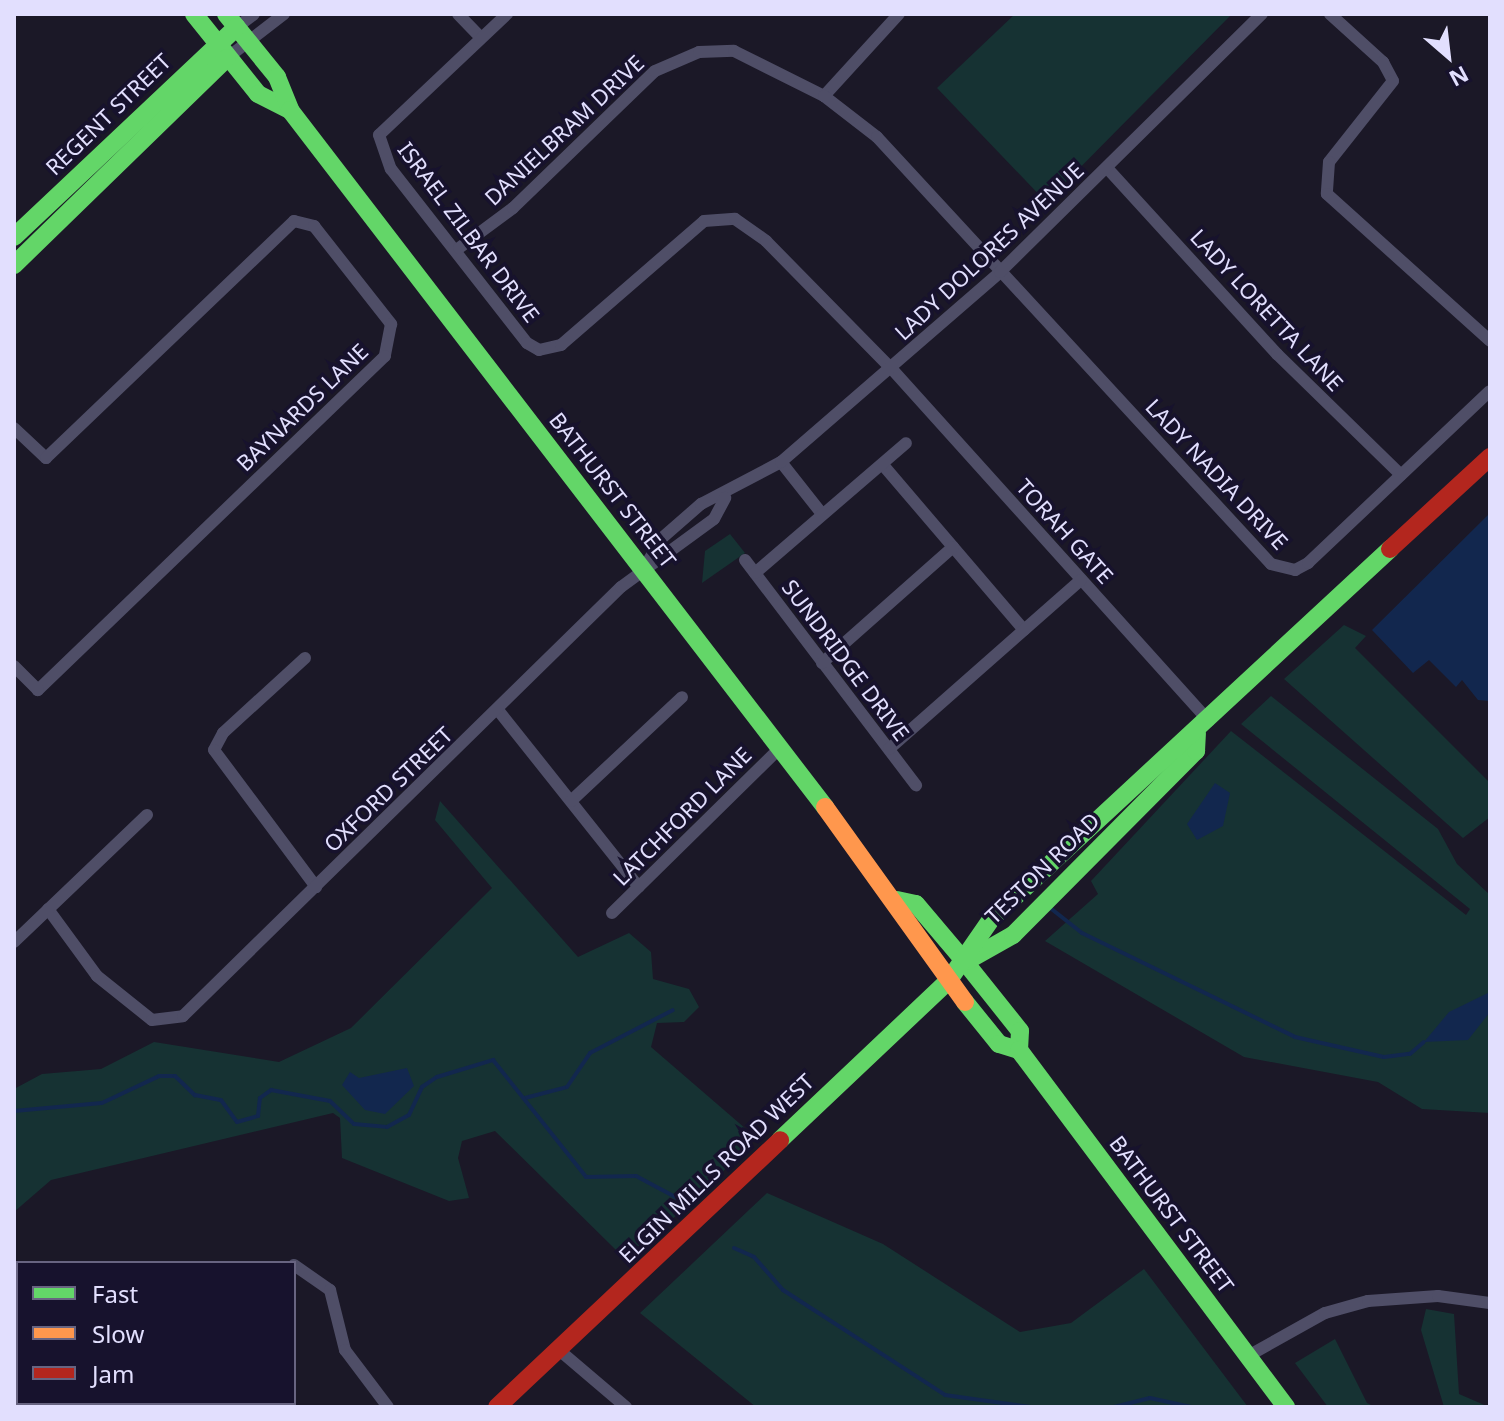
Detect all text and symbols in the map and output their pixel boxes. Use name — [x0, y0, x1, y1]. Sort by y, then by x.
north arrow — [1408, 16, 1488, 96]
street label: REGENT STREET — [40, 48, 176, 180]
street label: DANIELBRAM DRIVE — [479, 49, 649, 211]
text: N — [1444, 60, 1474, 95]
street label: ISRAEL ZILBAR DRIVE — [393, 137, 545, 327]
street label: LADY DOLORES AVENUE — [889, 157, 1089, 345]
street label: LADY LORETTA LANE — [1185, 224, 1349, 396]
street label: BAYNARDS LANE — [231, 338, 373, 476]
street label: LADY NADIA DRIVE — [1140, 393, 1294, 555]
street label: BATHURST STREET — [544, 407, 682, 573]
street label: TORAH GATE — [1011, 473, 1119, 589]
street label: SUNDRIDGE DRIVE — [777, 574, 915, 746]
street label: OXFORD STREET — [318, 721, 458, 857]
street label: LATCHFORD LANE — [607, 741, 757, 891]
street label: TESTON ROAD — [979, 807, 1105, 929]
street label: ELGIN MILLS ROAD WEST — [613, 1068, 819, 1268]
street label: BATHURST STREET — [1104, 1130, 1240, 1298]
legend — [16, 1261, 296, 1405]
text: Fast — [92, 1277, 138, 1310]
text: Slow — [92, 1317, 144, 1350]
text: Jam — [92, 1357, 134, 1390]

